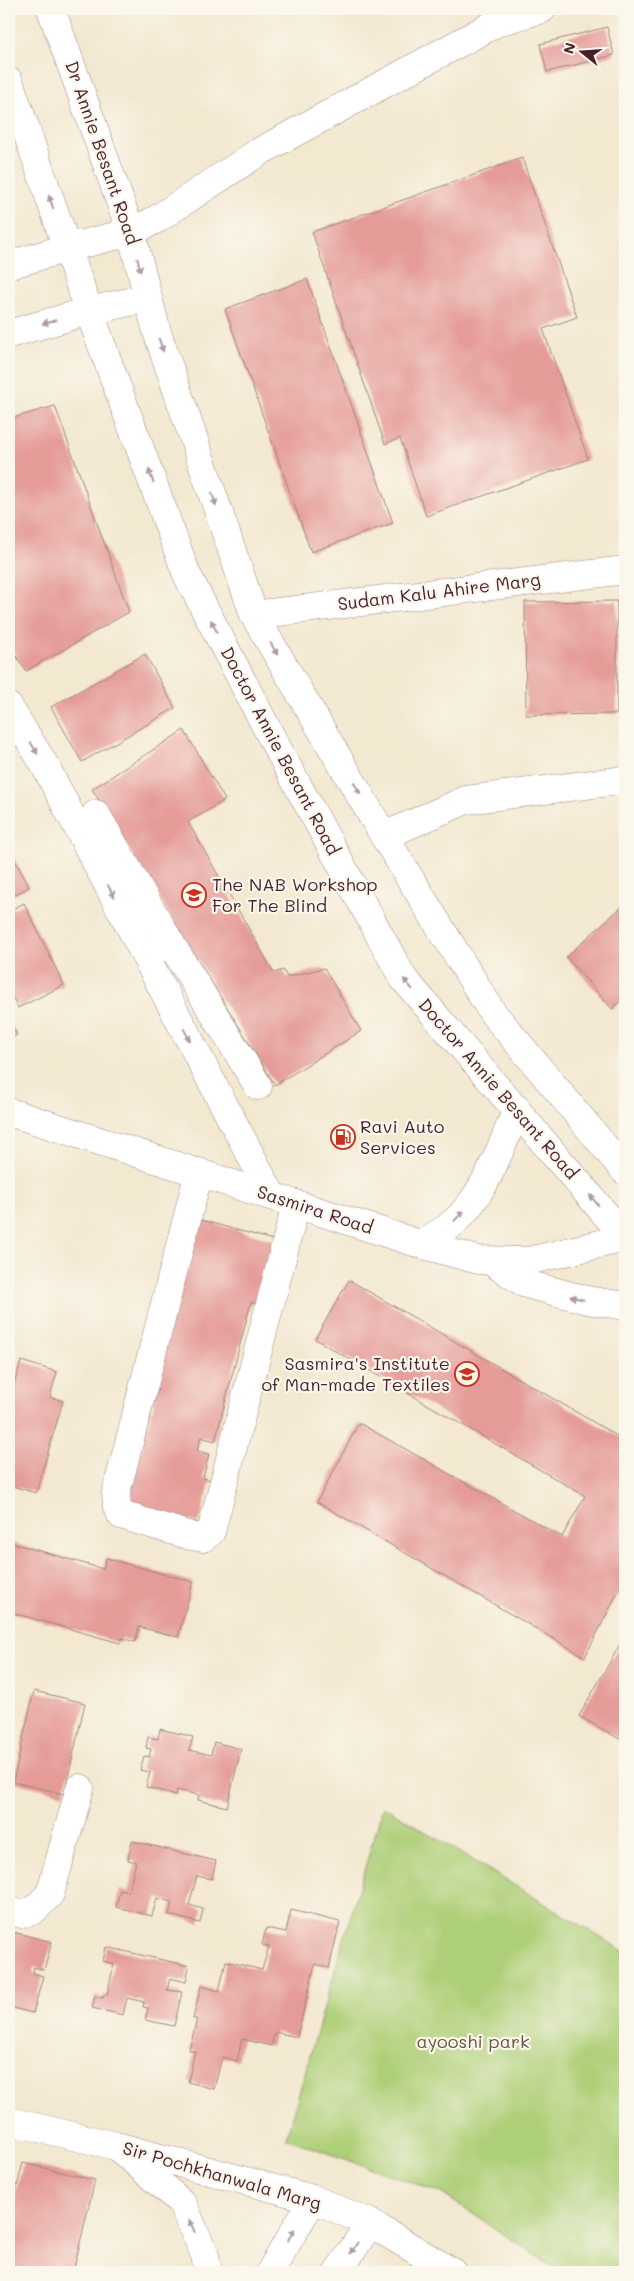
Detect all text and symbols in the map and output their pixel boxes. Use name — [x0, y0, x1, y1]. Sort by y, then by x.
north arrow — [556, 28, 606, 78]
text: N — [558, 40, 580, 56]
street label: Dr Annie Besant Road — [60, 58, 146, 248]
one-way arrow — [47, 194, 54, 209]
one-way arrow — [135, 258, 143, 273]
one-way arrow — [41, 319, 56, 327]
one-way arrow — [157, 338, 165, 353]
one-way arrow — [147, 469, 154, 484]
one-way arrow — [211, 491, 218, 506]
street label: Sudam Kalu Ahire Marg — [336, 567, 542, 615]
one-way arrow — [210, 619, 218, 633]
street label: Doctor Annie Besant Road — [216, 642, 346, 859]
one-way arrow — [270, 642, 279, 655]
one-way arrow — [30, 742, 39, 755]
one-way arrow — [353, 782, 362, 795]
place label: The NAB Workshop For The Blind — [212, 872, 378, 917]
school or university icon: The NAB Workshop For The Blind — [181, 882, 207, 908]
one-way arrow — [107, 884, 115, 899]
one-way arrow — [403, 978, 414, 990]
street label: Doctor Annie Besant Road — [413, 993, 584, 1184]
one-way arrow — [183, 1028, 191, 1042]
place label: Ravi Auto Services — [360, 1114, 445, 1159]
fuel station icon: Ravi Auto Services — [330, 1124, 356, 1150]
street label: Sasmira Road — [254, 1179, 376, 1239]
one-way arrow — [588, 1194, 599, 1207]
one-way arrow — [453, 1210, 465, 1222]
one-way arrow — [570, 1293, 585, 1301]
place label: Sasmira's Institute of Man-made Textiles — [261, 1351, 450, 1396]
school or university icon: Sasmira's Institute of Man-made Textiles — [454, 1361, 480, 1387]
park label: ayooshi park — [416, 2029, 530, 2053]
street label: Sir Pochkhanwala Marg — [120, 2135, 324, 2215]
one-way arrow — [188, 2219, 196, 2233]
one-way arrow — [287, 2229, 296, 2242]
one-way arrow — [349, 2241, 359, 2254]

